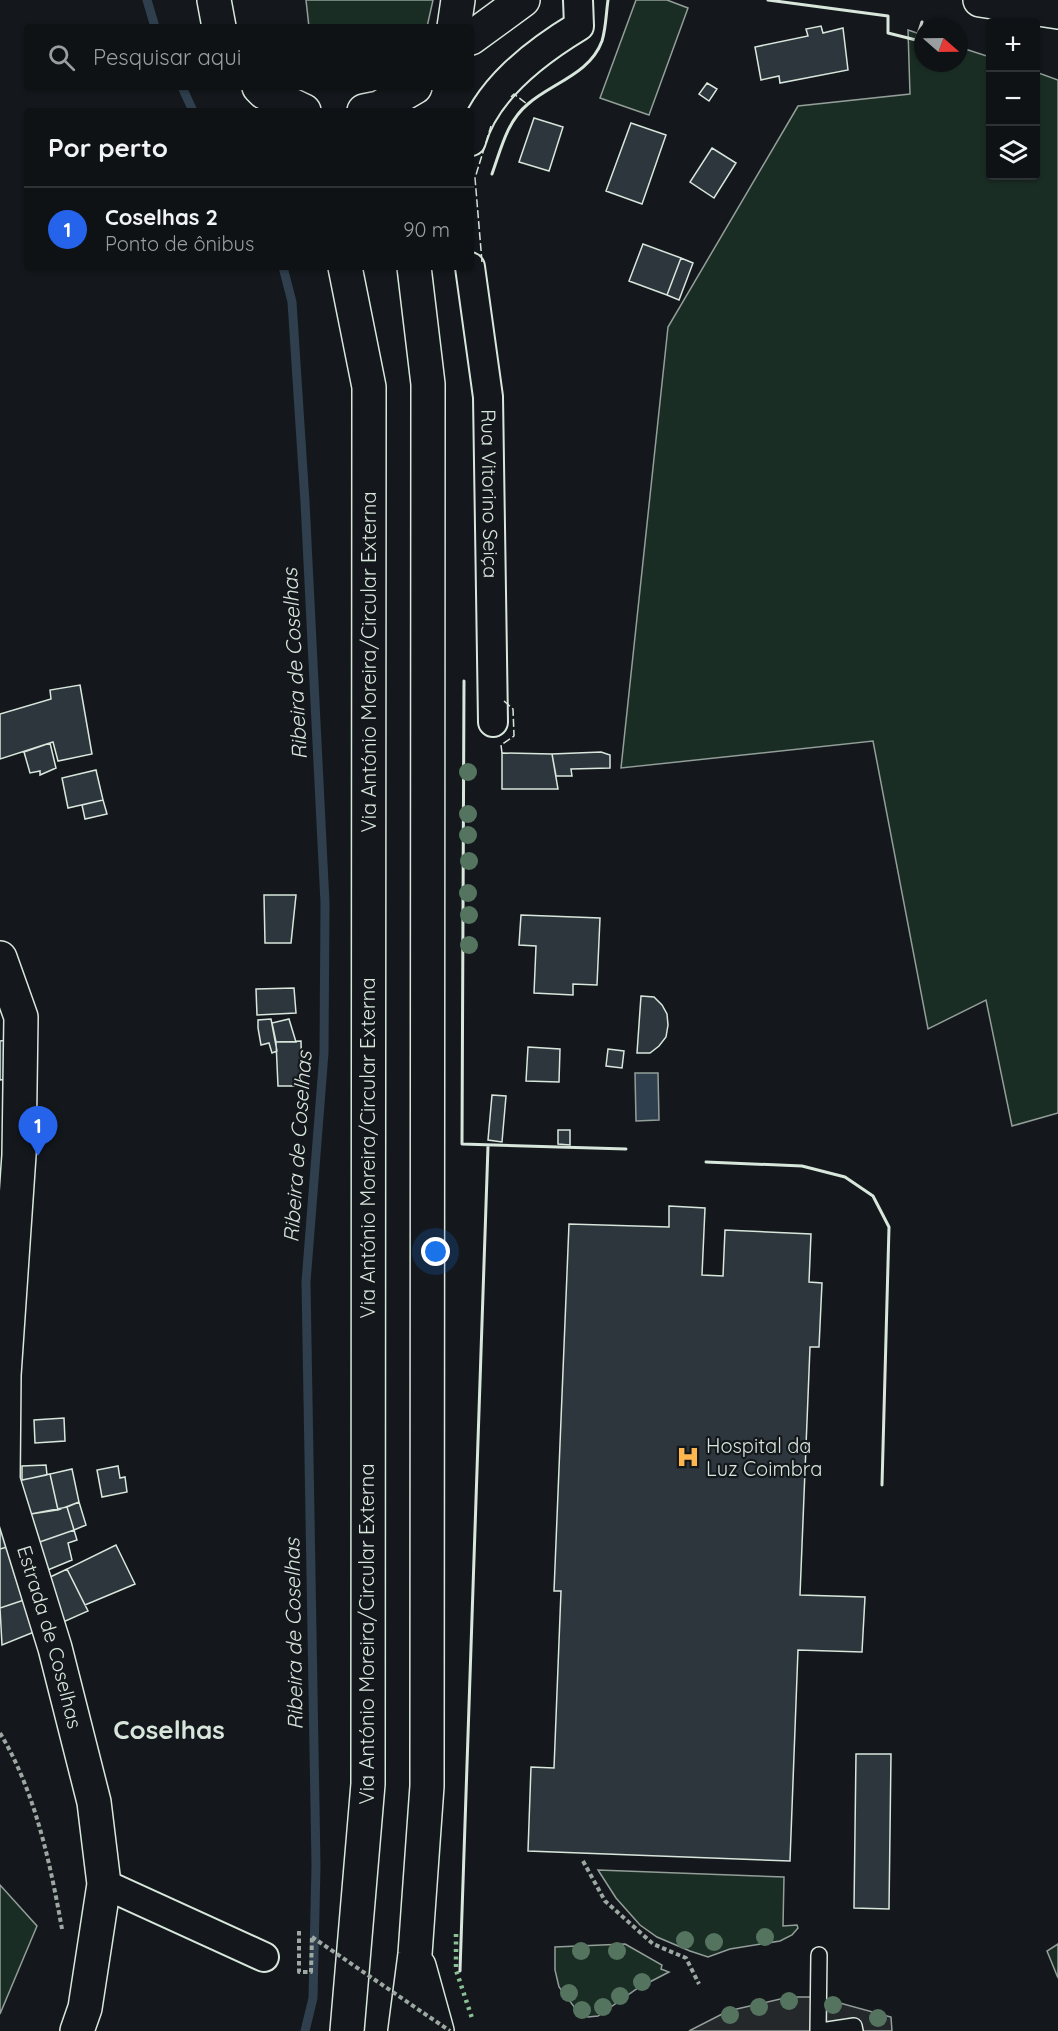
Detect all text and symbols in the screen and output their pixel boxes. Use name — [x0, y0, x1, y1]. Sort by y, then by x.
north arrow — [914, 18, 968, 72]
map controls — [986, 18, 1040, 180]
button: + — [986, 18, 1040, 72]
search box — [24, 24, 474, 90]
icon: search — [45, 41, 78, 74]
text: Pesquisar aqui — [93, 43, 241, 71]
button: − — [986, 72, 1040, 126]
button: layers — [986, 126, 1040, 180]
text: Por perto — [48, 131, 168, 164]
text: Coselhas 2 — [105, 203, 218, 231]
text: 1 — [64, 217, 71, 242]
text: 90 m — [403, 217, 450, 242]
text: Ponto de ônibus — [105, 231, 254, 256]
street label: Rua Vitorino Seiça — [476, 409, 504, 578]
street label: Via António Moreira/Circular Externa — [356, 492, 381, 833]
water label: Ribeira de Coselhas — [276, 567, 312, 760]
street label: Via António Moreira/Circular Externa — [355, 978, 380, 1319]
water label: Ribeira de Coselhas — [277, 1049, 317, 1243]
pin: 1 — [18, 1106, 57, 1156]
your location — [421, 1237, 450, 1266]
place label: Hospital da Luz Coimbra — [706, 1433, 822, 1481]
hospital icon: Hospital da Luz Coimbra — [675, 1444, 701, 1470]
street label: Via António Moreira/Circular Externa — [354, 1464, 379, 1805]
water label: Ribeira de Coselhas — [278, 1537, 308, 1730]
street label: Estrada de Coselhas — [12, 1542, 88, 1731]
district label: Coselhas — [113, 1713, 225, 1746]

